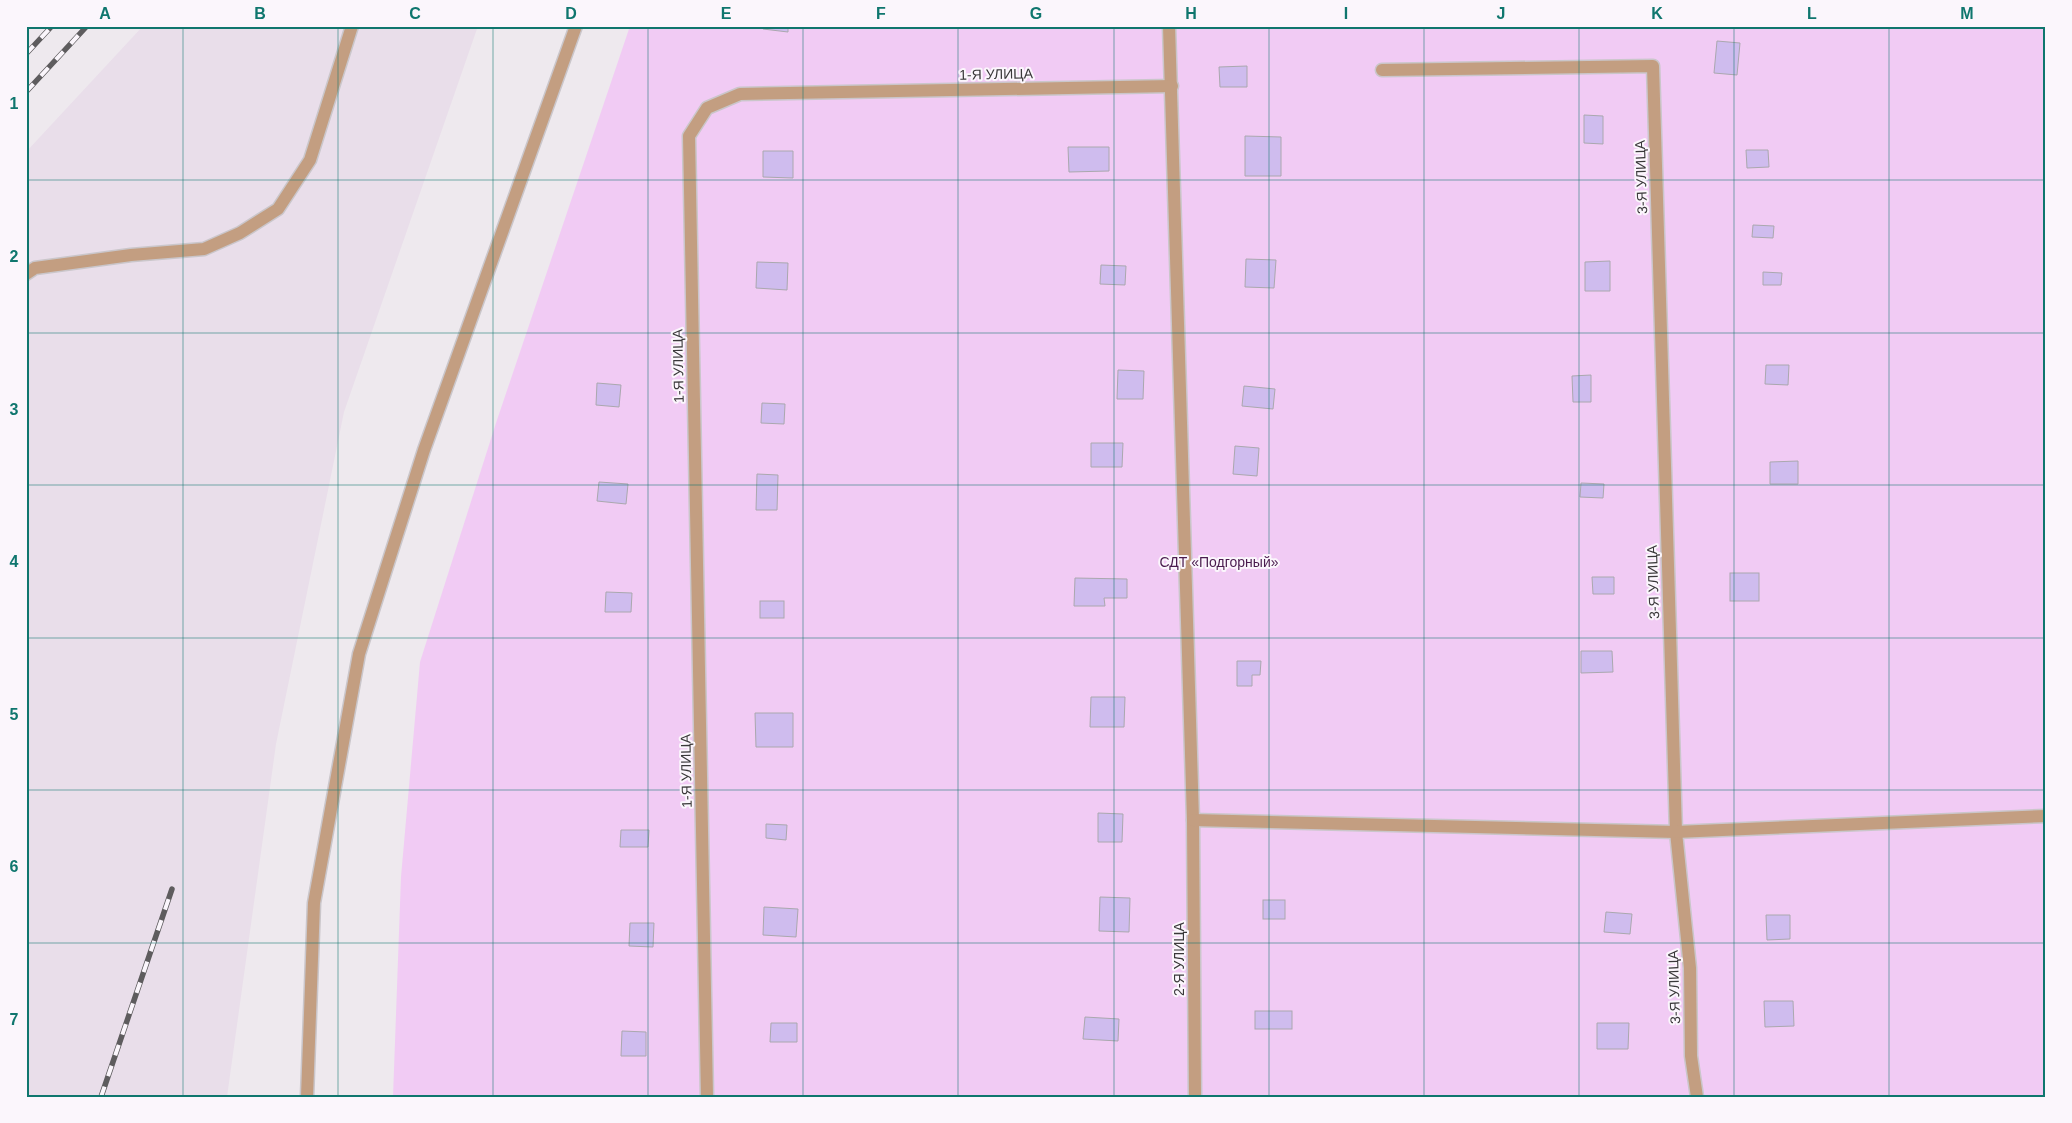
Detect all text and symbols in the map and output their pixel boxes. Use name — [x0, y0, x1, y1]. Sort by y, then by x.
text: A — [99, 5, 111, 22]
text: B — [254, 5, 266, 22]
text: C — [409, 5, 421, 22]
text: D — [565, 5, 577, 22]
text: E — [721, 5, 732, 22]
text: F — [876, 5, 886, 22]
text: G — [1030, 5, 1042, 22]
text: H — [1185, 5, 1197, 22]
text: I — [1344, 5, 1348, 22]
text: J — [1497, 5, 1505, 22]
text: K — [1651, 5, 1663, 22]
text: L — [1807, 5, 1817, 22]
text: M — [1960, 5, 1974, 22]
street label: 1-Я УЛИЦА — [959, 65, 1034, 83]
text: 1 — [10, 95, 19, 112]
street label: 3-Я УЛИЦА — [1632, 139, 1650, 214]
text: 2 — [10, 248, 19, 265]
street label: 1-Я УЛИЦА — [669, 328, 687, 403]
text: 3 — [10, 401, 19, 418]
street label: 3-Я УЛИЦА — [1644, 544, 1662, 619]
text: 4 — [10, 553, 19, 570]
park label: СДТ «Подгорный» — [1160, 554, 1279, 570]
text: 5 — [10, 706, 19, 723]
street label: 1-Я УЛИЦА — [677, 733, 695, 808]
text: 6 — [10, 858, 19, 875]
street label: 2-Я УЛИЦА — [1171, 921, 1187, 996]
street label: 3-Я УЛИЦА — [1665, 949, 1683, 1024]
text: 7 — [10, 1011, 19, 1028]

